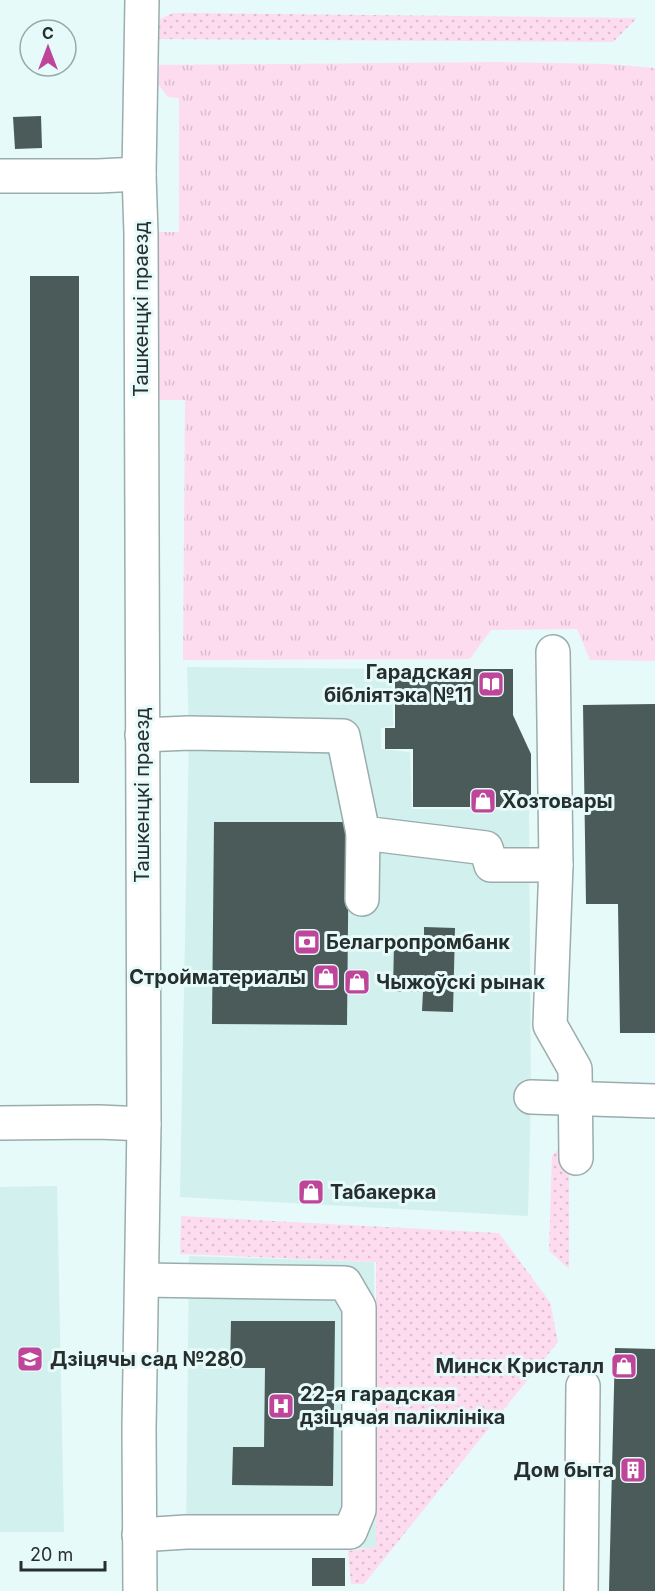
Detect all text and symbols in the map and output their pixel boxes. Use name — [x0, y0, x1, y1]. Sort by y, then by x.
north arrow — [18, 18, 78, 78]
text: С — [42, 23, 54, 43]
street label: Ташкенцкі праезд — [129, 221, 153, 397]
place label: Гарадская бібліятэка №11 — [324, 660, 472, 707]
library icon: Гарадская бібліятэка №11 — [476, 669, 506, 699]
street label: Ташкенцкі праезд — [130, 707, 154, 883]
shop icon: Хозтовары — [468, 786, 498, 816]
place label: Хозтовары — [502, 789, 613, 813]
bank icon: Белагропромбанк — [292, 927, 322, 957]
place label: Белагропромбанк — [326, 930, 510, 954]
shop icon: Стройматериалы — [311, 962, 341, 992]
place label: Стройматериалы — [129, 965, 306, 989]
shop icon: Чыжоўскі рынак — [342, 967, 372, 997]
place label: Чыжоўскі рынак — [376, 970, 545, 994]
shop icon: Табакерка — [296, 1177, 326, 1207]
place label: Табакерка — [330, 1180, 436, 1204]
school or university icon: Дзіцячы сад №280 — [15, 1344, 45, 1374]
place label: Дзіцячы сад №280 — [50, 1347, 244, 1371]
shop icon: Минск Кристалл — [609, 1351, 639, 1381]
place label: Минск Кристалл — [435, 1354, 604, 1378]
place label: 22-я гарадская дзіцячая паліклініка — [300, 1382, 505, 1429]
hospital icon: 22-я гарадская дзіцячая паліклініка — [266, 1391, 296, 1421]
building icon: Дом быта — [618, 1455, 648, 1485]
place label: Дом быта — [514, 1458, 614, 1482]
scale bar — [21, 1534, 105, 1572]
text: 20 m — [30, 1544, 73, 1565]

